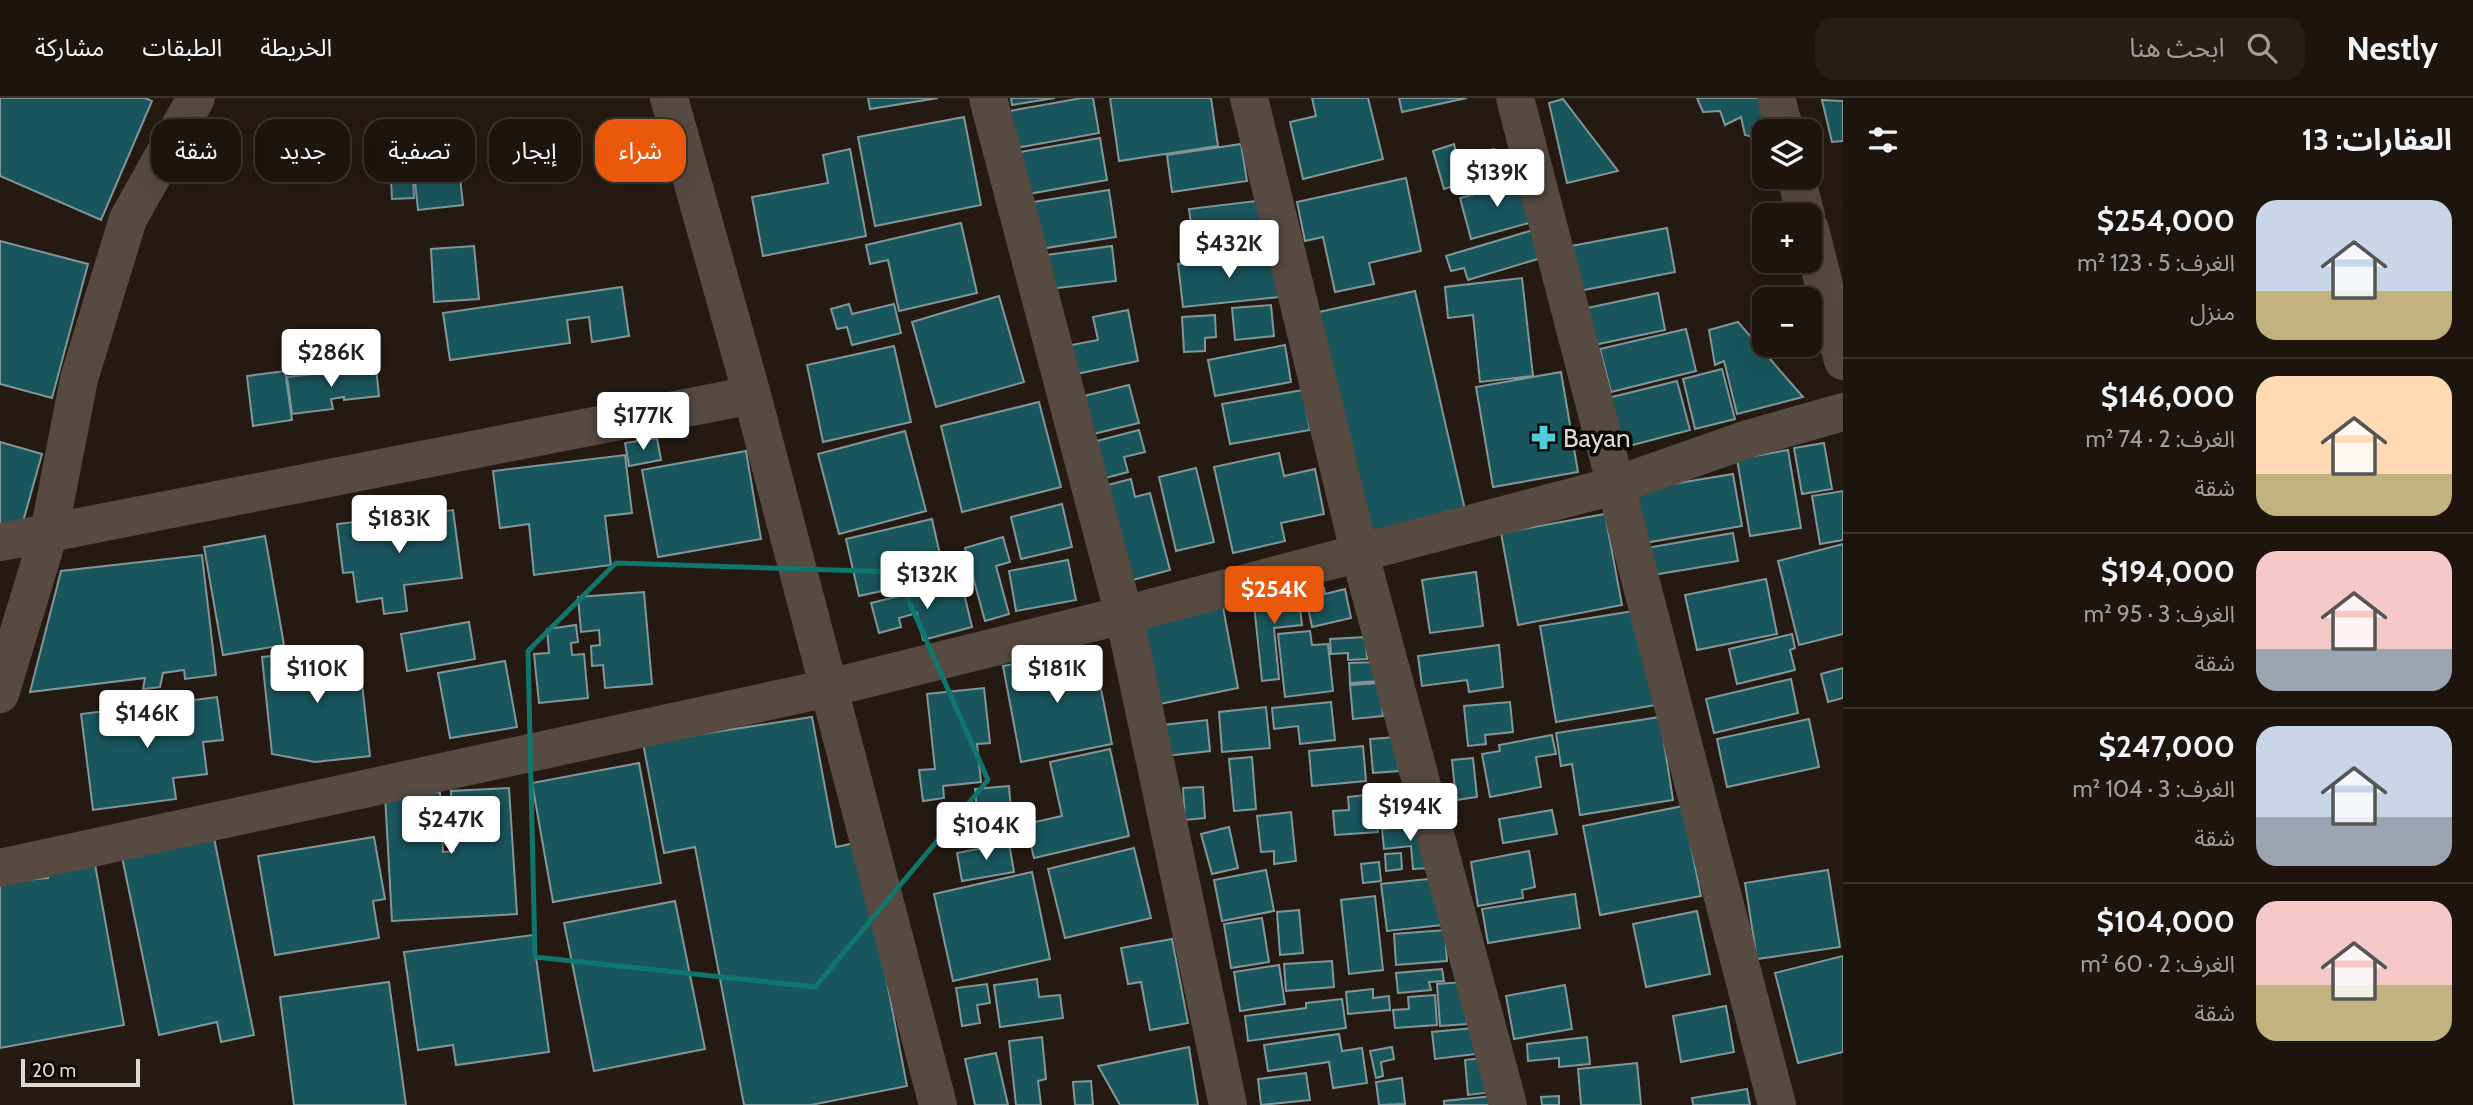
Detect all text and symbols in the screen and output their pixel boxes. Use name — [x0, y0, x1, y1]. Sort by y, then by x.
search box — [1815, 17, 2305, 80]
text: Nestly — [2347, 28, 2438, 68]
icon: search — [2243, 29, 2281, 67]
text: ابحث هنا — [2129, 32, 2225, 64]
text: مشاركة — [35, 33, 104, 62]
text: الطبقات — [142, 33, 222, 62]
text: الخريطة — [260, 33, 332, 62]
chip: شقة — [151, 119, 241, 182]
chip: جديد — [255, 119, 350, 182]
chip: تصفية — [364, 119, 475, 182]
chip: إيجار — [489, 119, 581, 182]
chip: شراء — [595, 119, 686, 182]
map controls — [1752, 119, 1822, 357]
button: layers — [1752, 119, 1822, 189]
icon: filters — [1864, 121, 1902, 159]
text: العقارات: 13 — [2302, 121, 2452, 158]
pin: $139K — [1448, 150, 1546, 209]
text: $139K — [1466, 158, 1528, 186]
text: $254,000 — [2097, 202, 2235, 239]
button: + — [1752, 203, 1822, 273]
pin: $432K — [1180, 220, 1278, 280]
icon: home — [2312, 228, 2396, 312]
text: $432K — [1196, 229, 1262, 257]
text: الغرف: 5 · 123 m² — [2077, 249, 2235, 277]
button: − — [1752, 287, 1822, 357]
text: منزل — [2190, 298, 2235, 326]
pin: $286K — [282, 330, 380, 389]
text: $286K — [298, 338, 364, 366]
text: $146,000 — [2101, 378, 2235, 415]
pin: $177K — [594, 392, 692, 452]
text: $177K — [613, 401, 673, 429]
icon: home — [2312, 404, 2396, 488]
place label: Bayan — [1563, 422, 1630, 454]
pharmacy icon: Bayan — [1529, 424, 1557, 452]
text: الغرف: 2 · 74 m² — [2086, 425, 2235, 453]
text: شقة — [2194, 474, 2235, 502]
pin: $183K — [350, 496, 448, 555]
text: $183K — [368, 504, 430, 532]
pin: $132K — [878, 552, 976, 611]
text: $194,000 — [2101, 553, 2235, 590]
text: $132K — [897, 560, 957, 588]
pin: $254K — [1225, 566, 1323, 626]
text: $254K — [1241, 575, 1307, 603]
icon: home — [2312, 579, 2396, 663]
text: الغرف: 3 · 95 m² — [2084, 600, 2235, 628]
pin: $110K — [268, 646, 366, 705]
pin: $181K — [1008, 646, 1106, 705]
text: شقة — [2194, 649, 2235, 677]
text: $110K — [287, 654, 347, 682]
text: $181K — [1028, 654, 1086, 682]
pin: $146K — [98, 690, 196, 750]
text: $146K — [115, 699, 179, 727]
text: $247,000 — [2099, 728, 2235, 765]
icon: home — [2312, 754, 2396, 838]
text: الغرف: 3 · 104 m² — [2072, 775, 2235, 803]
pin: $194K — [1361, 784, 1459, 843]
text: $194K — [1378, 792, 1442, 820]
pin: $247K — [402, 796, 500, 856]
pin: $104K — [937, 802, 1035, 862]
text: $247K — [418, 805, 484, 833]
text: $104K — [953, 811, 1019, 839]
text: شقة — [2194, 824, 2235, 852]
text: $104,000 — [2096, 903, 2235, 940]
icon: home — [2312, 929, 2396, 1013]
text: الغرف: 2 · 60 m² — [2081, 950, 2235, 978]
text: شقة — [2194, 999, 2235, 1027]
scale bar — [21, 1056, 140, 1088]
text: 20 m — [32, 1059, 76, 1082]

